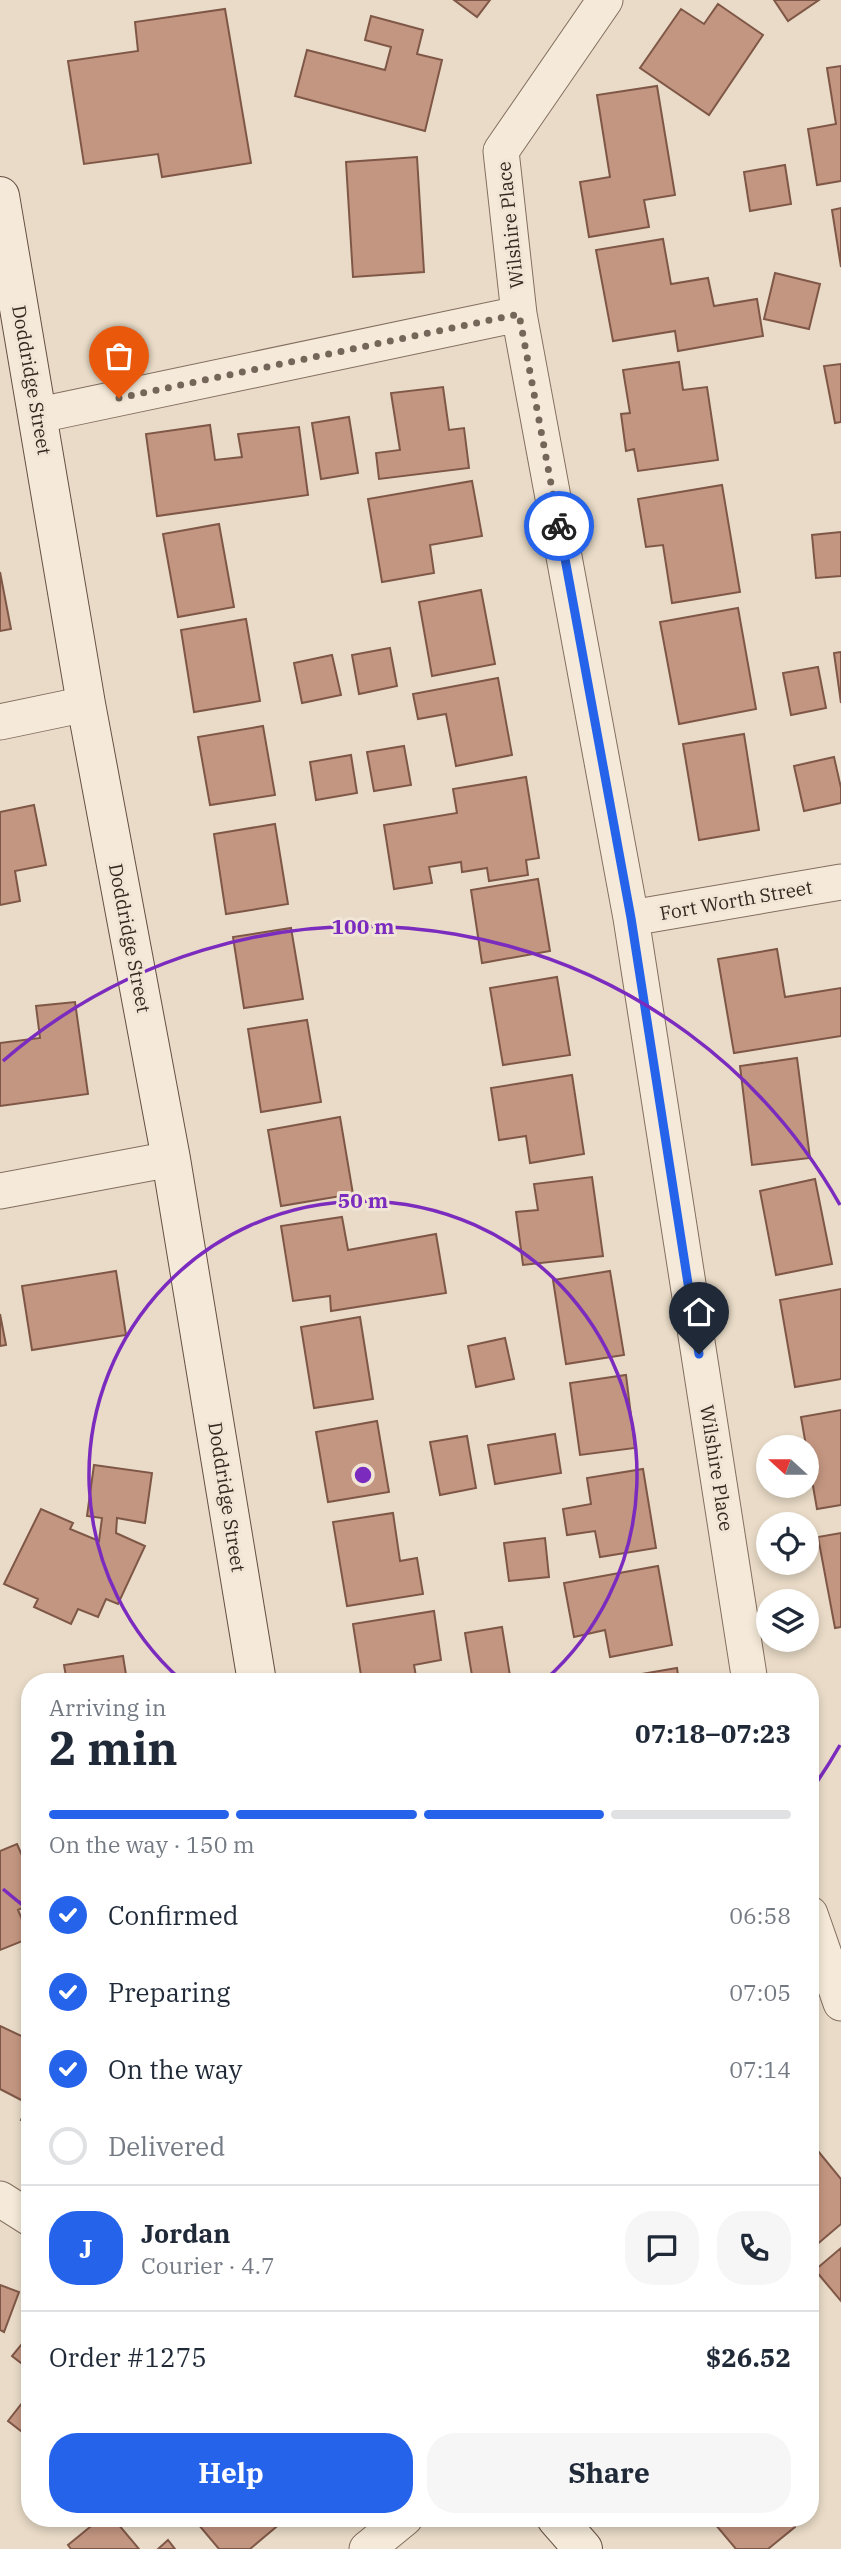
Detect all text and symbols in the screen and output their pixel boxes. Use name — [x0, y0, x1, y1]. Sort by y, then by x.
street label: Wilshire Place — [491, 160, 529, 290]
street label: Doddridge Street — [7, 303, 57, 457]
pin — [89, 326, 149, 398]
icon: bag — [100, 337, 138, 375]
courier — [524, 491, 594, 561]
icon: bike — [540, 507, 578, 545]
street label: Doddridge Street — [104, 861, 156, 1015]
street label: Fort Worth Street — [658, 875, 815, 925]
text: 100 m — [331, 912, 395, 940]
text: 50 m — [338, 1186, 388, 1214]
pin — [669, 1282, 729, 1354]
icon: home — [680, 1293, 718, 1331]
street label: Wilshire Place — [695, 1403, 739, 1533]
street label: Doddridge Street — [203, 1420, 251, 1574]
north arrow — [756, 1435, 819, 1498]
map controls — [756, 1435, 819, 1652]
centre of rings — [351, 1463, 375, 1487]
button: locate — [756, 1512, 819, 1575]
button: layers — [756, 1589, 819, 1652]
text: Arriving in — [49, 1692, 166, 1722]
text: 07:18–07:23 — [635, 1716, 791, 1750]
text: 2 min — [49, 1718, 178, 1778]
text: On the way · 150 m — [49, 1829, 255, 1859]
icon: check — [49, 1896, 87, 1934]
text: Confirmed — [108, 1898, 239, 1932]
text: 06:58 — [729, 1900, 791, 1930]
icon: check — [49, 1973, 87, 2011]
text: Preparing — [108, 1975, 230, 2009]
text: 07:05 — [729, 1977, 791, 2007]
icon: check — [49, 2050, 87, 2088]
text: On the way — [108, 2052, 242, 2086]
text: 07:14 — [729, 2054, 791, 2084]
text: Delivered — [108, 2129, 225, 2163]
button: chat — [625, 2211, 699, 2285]
button: phone — [717, 2211, 791, 2285]
text: Jordan — [141, 2216, 231, 2250]
text: J — [79, 2231, 93, 2265]
text: Courier · 4.7 — [141, 2250, 275, 2280]
text: Order #1275 — [49, 2340, 207, 2374]
text: $26.52 — [706, 2340, 791, 2374]
button: Help — [49, 2433, 413, 2513]
button: Share — [427, 2433, 791, 2513]

